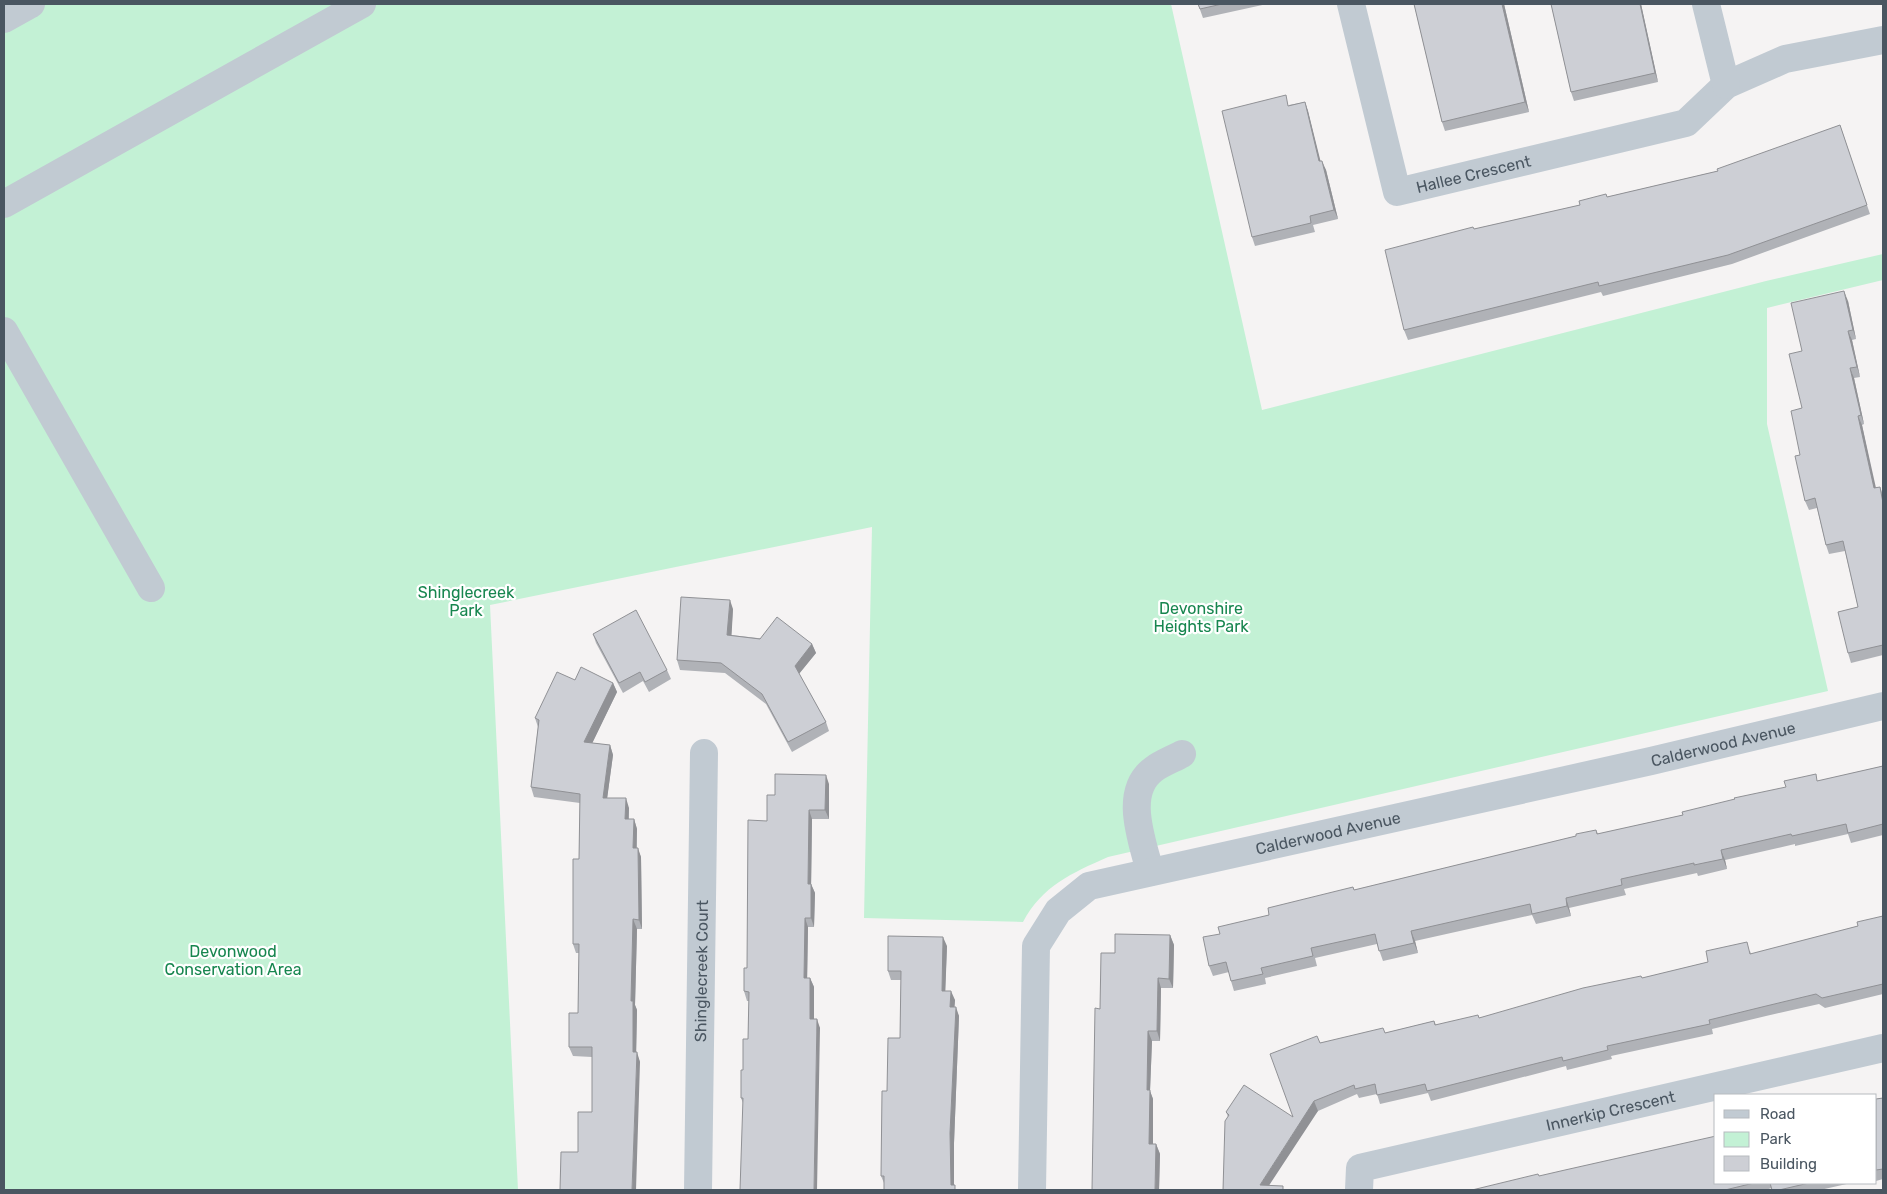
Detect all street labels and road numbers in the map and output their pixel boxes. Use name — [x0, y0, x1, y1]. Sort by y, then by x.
street label: Hallee Crescent — [1414, 151, 1533, 197]
street label: Calderwood Avenue — [1649, 718, 1797, 771]
street label: Calderwood Avenue — [1254, 808, 1402, 859]
street label: Shinglecreek Court — [691, 900, 712, 1042]
street label: Innerkip Crescent — [1544, 1087, 1677, 1135]

